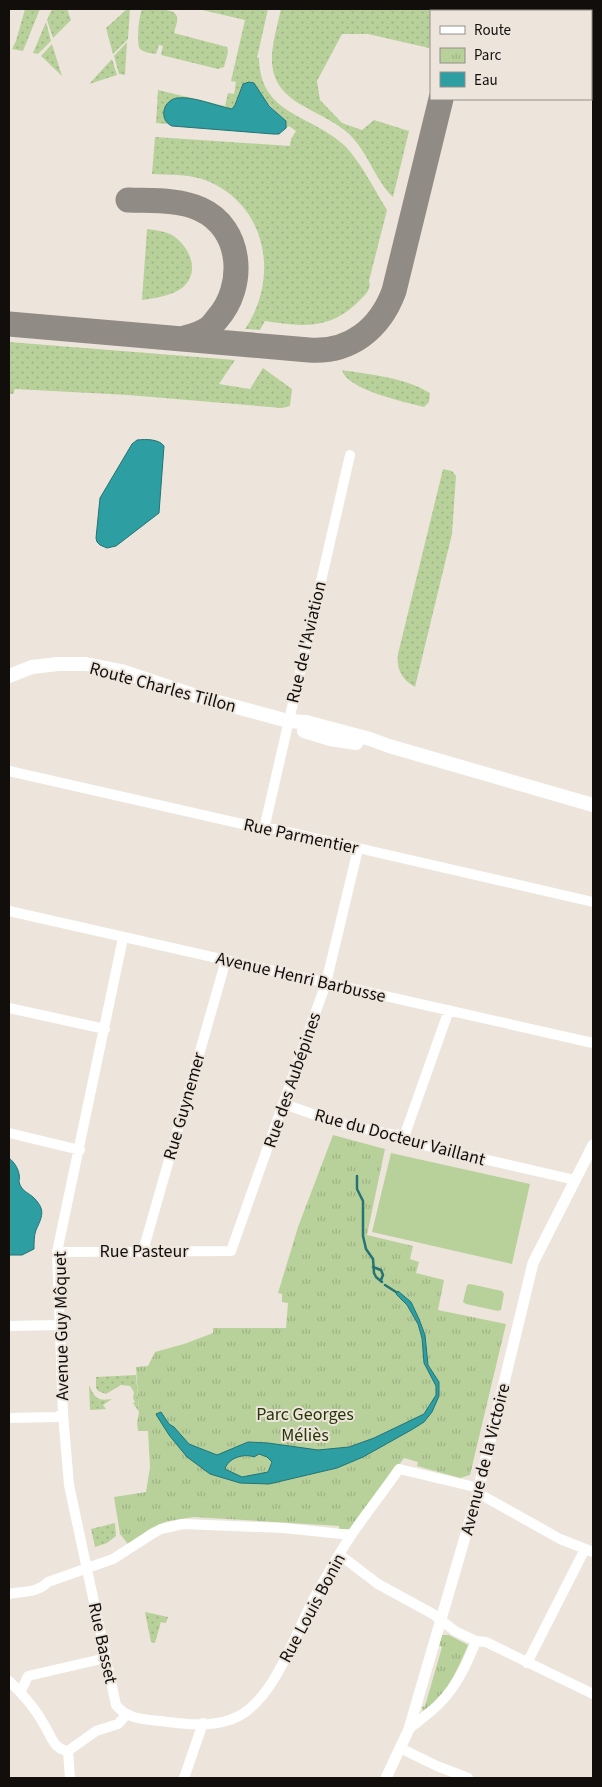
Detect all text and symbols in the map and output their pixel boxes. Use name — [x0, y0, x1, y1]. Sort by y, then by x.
legend — [430, 10, 592, 100]
text: Route — [474, 20, 511, 41]
text: Parc — [474, 45, 501, 66]
text: Eau — [474, 70, 498, 91]
street label: Rue de l'Aviation — [280, 579, 333, 706]
street label: Route Charles Tillon — [87, 656, 239, 719]
street label: Rue Parmentier — [241, 812, 361, 861]
street label: Avenue Henri Barbusse — [214, 946, 388, 1009]
street label: Rue des Aubépines — [258, 1009, 327, 1151]
street label: Rue Guynemer — [157, 1049, 212, 1163]
street label: Rue du Docteur Vaillant — [312, 1103, 488, 1172]
street label: Rue Pasteur — [99, 1239, 189, 1264]
street label: Avenue Guy Môquet — [48, 1251, 75, 1401]
street label: Avenue de la Victoire — [455, 1381, 516, 1538]
park label: Parc Georges Méliès — [256, 1402, 354, 1448]
street label: Rue Louis Bonin — [273, 1549, 352, 1667]
street label: Rue Basset — [82, 1600, 123, 1686]

